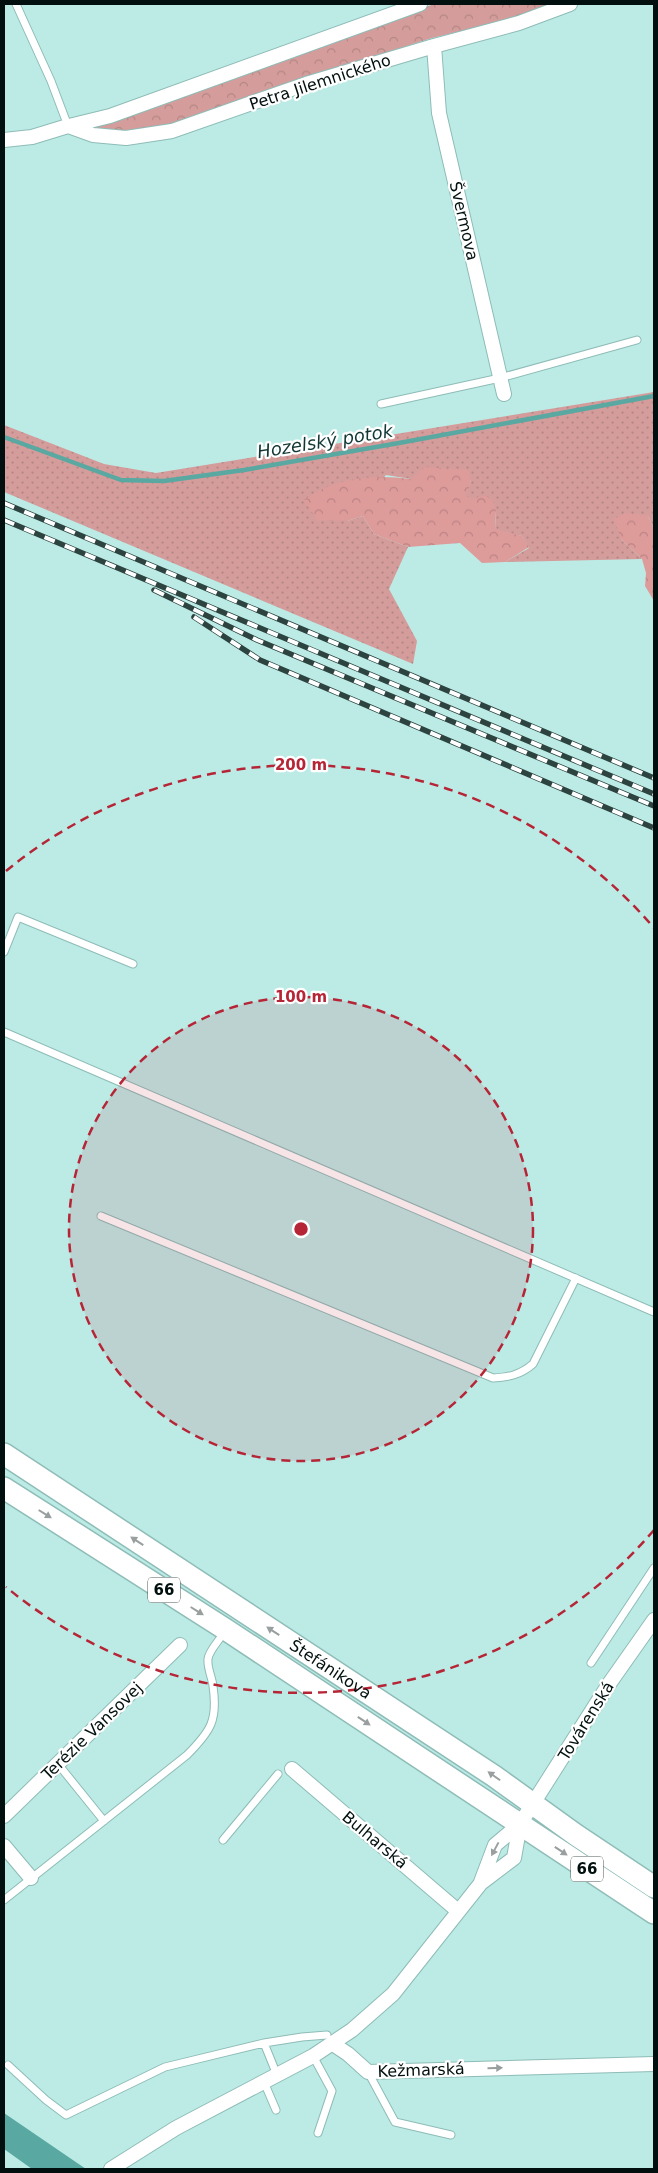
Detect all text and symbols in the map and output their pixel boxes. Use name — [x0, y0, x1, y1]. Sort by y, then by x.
street label: Petra Jilemnického — [247, 50, 393, 114]
street label: Švermova — [446, 180, 482, 262]
water label: Hozelský potok — [256, 420, 396, 462]
text: 200 m — [275, 756, 327, 774]
text: 100 m — [275, 988, 327, 1006]
centre of rings — [292, 1220, 310, 1238]
one-way arrow — [38, 1510, 51, 1519]
one-way arrow — [130, 1537, 144, 1546]
road number: 66 — [148, 1578, 180, 1602]
one-way arrow — [190, 1606, 203, 1616]
one-way arrow — [266, 1626, 279, 1635]
street label: Štefánikova — [286, 1635, 375, 1703]
street label: Terézie Vansovej — [37, 1678, 146, 1784]
street label: Továrenská — [554, 1678, 618, 1765]
one-way arrow — [357, 1716, 371, 1726]
one-way arrow — [487, 1771, 501, 1781]
street label: Bulharská — [339, 1807, 411, 1873]
one-way arrow — [491, 1842, 499, 1857]
one-way arrow — [554, 1846, 568, 1856]
road number: 66 — [571, 1856, 603, 1882]
street label: Kežmarská — [377, 2059, 465, 2081]
one-way arrow — [487, 2064, 503, 2072]

